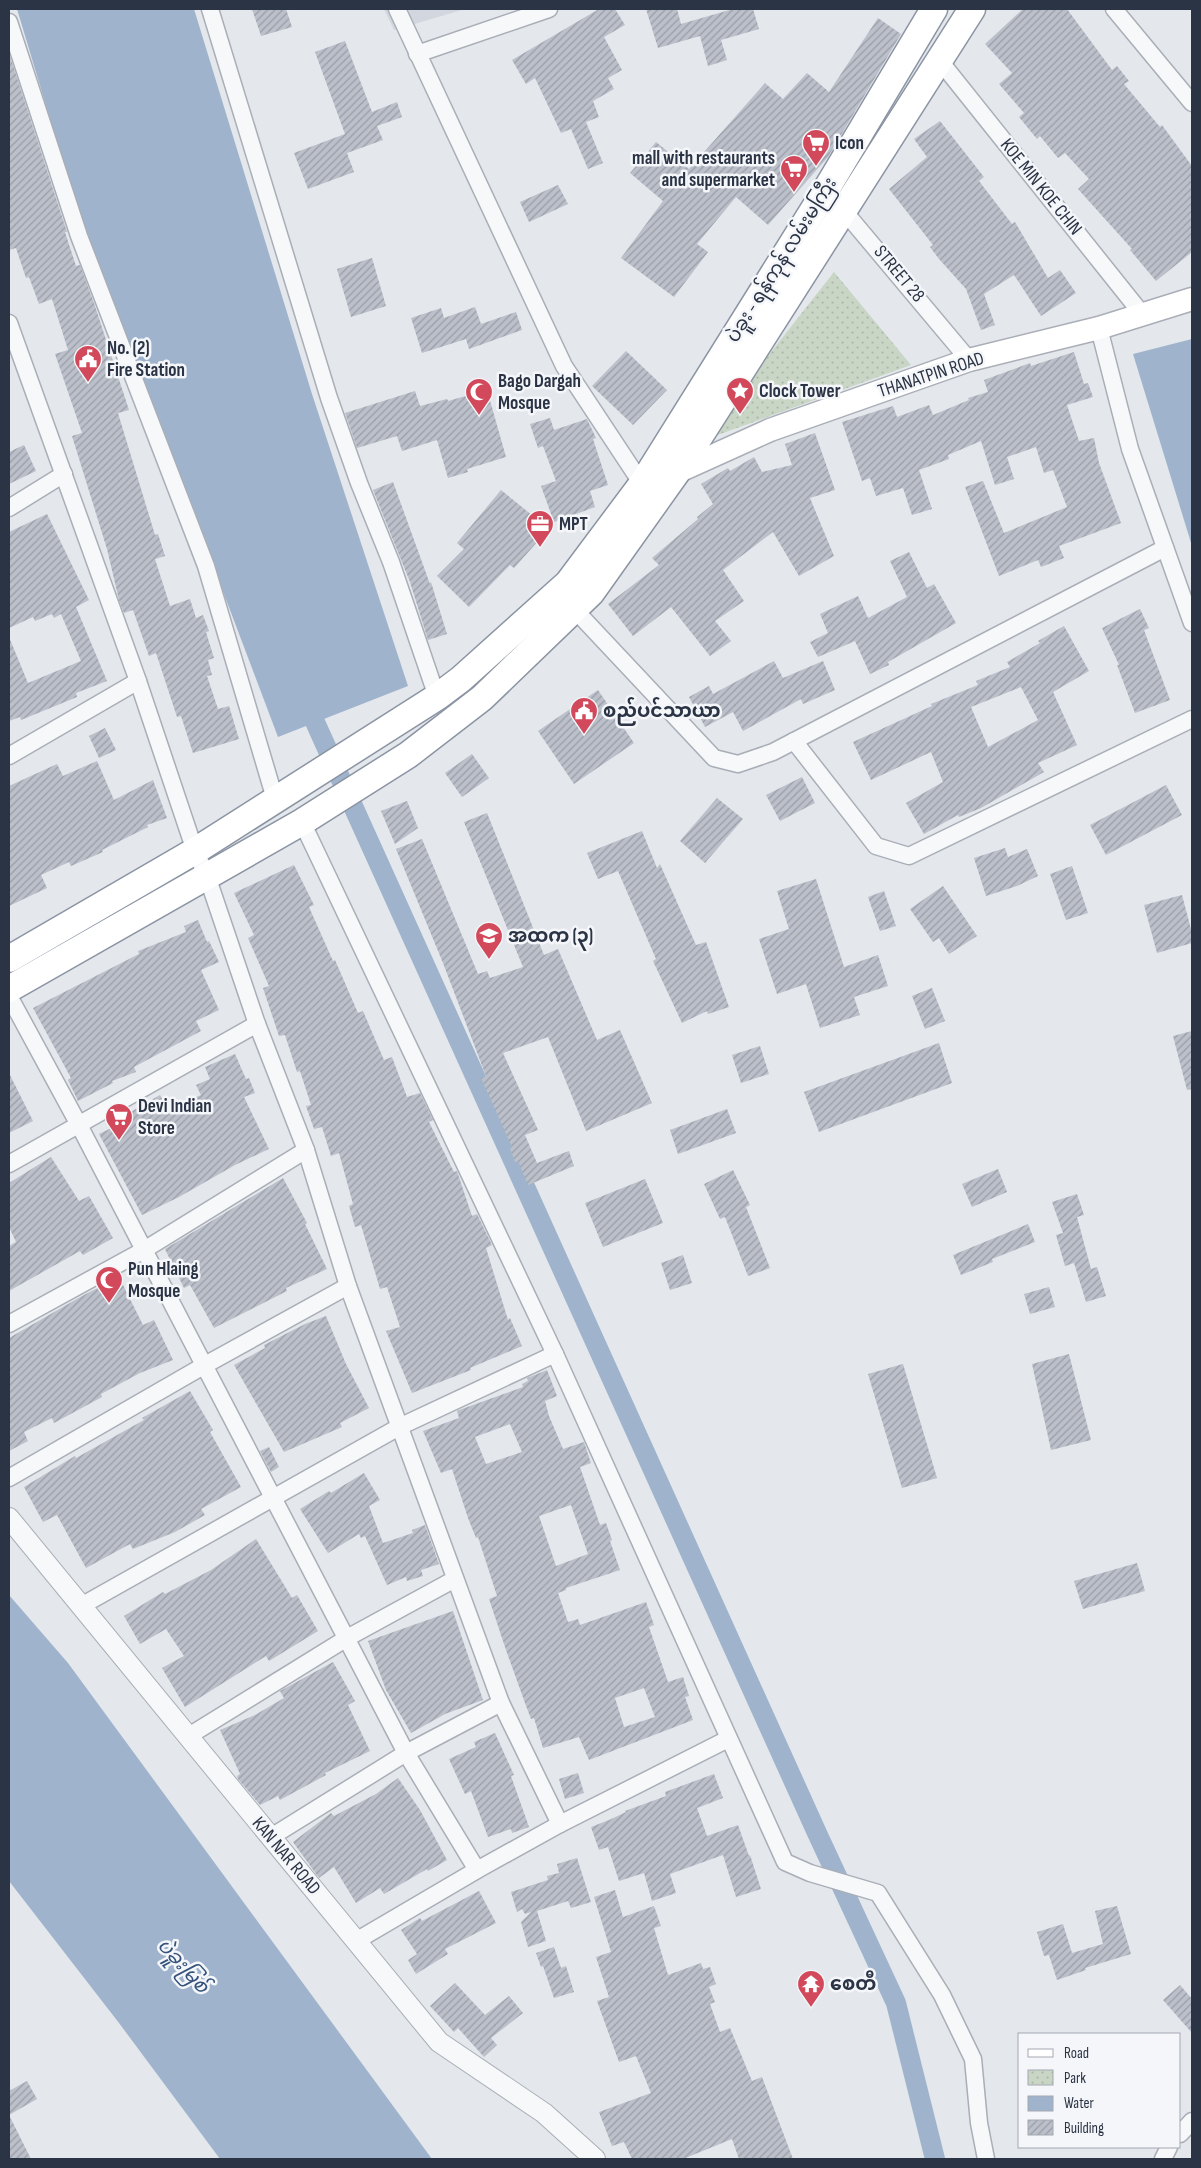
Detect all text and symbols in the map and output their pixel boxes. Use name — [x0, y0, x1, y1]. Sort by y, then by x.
supermarket icon: Icon — [801, 128, 831, 167]
place label: Icon — [835, 132, 864, 155]
street label: KOE MIN KOE CHIN — [995, 134, 1087, 240]
place label: mall with restaurants and supermarket — [632, 147, 775, 192]
supermarket icon: mall with restaurants and supermarket — [779, 154, 809, 193]
street label: ပဲခူး - ရန်ကုန် လမ်းမကြီး — [718, 171, 846, 349]
street label: STREET 28 — [869, 241, 929, 307]
place label: No. (2) Fire Station — [107, 337, 185, 382]
public building icon: No. (2) Fire Station — [73, 344, 103, 383]
street label: THANATPIN ROAD — [875, 347, 987, 403]
place label: Bago Dargah Mosque — [498, 370, 581, 415]
place icon: Clock Tower — [725, 376, 755, 415]
mosque icon: Bago Dargah Mosque — [464, 377, 494, 416]
place label: Clock Tower — [759, 380, 841, 403]
office icon: MPT — [525, 509, 555, 548]
place label: MPT — [559, 513, 588, 536]
public building icon: စည်ပင်သာယာ — [569, 696, 599, 735]
place label: စည်ပင်သာယာ — [603, 697, 721, 726]
school or university icon: အထက (၃) — [474, 921, 504, 960]
place label: အထက (၃) — [508, 925, 593, 951]
place label: Devi Indian Store — [138, 1095, 212, 1140]
supermarket icon: Devi Indian Store — [104, 1102, 134, 1141]
place label: Pun Hlaing Mosque — [128, 1258, 198, 1303]
mosque icon: Pun Hlaing Mosque — [94, 1265, 124, 1304]
street label: KAN NAR ROAD — [247, 1812, 325, 1900]
water label: ပဲခူးမြစ် — [149, 1932, 217, 2002]
temple icon: စေတီ — [796, 1969, 826, 2008]
place label: စေတီ — [830, 1970, 876, 1996]
legend — [1018, 2033, 1181, 2148]
text: Road — [1064, 2044, 1089, 2063]
text: Park — [1064, 2069, 1086, 2088]
text: Water — [1064, 2094, 1095, 2113]
text: Building — [1064, 2119, 1104, 2138]

